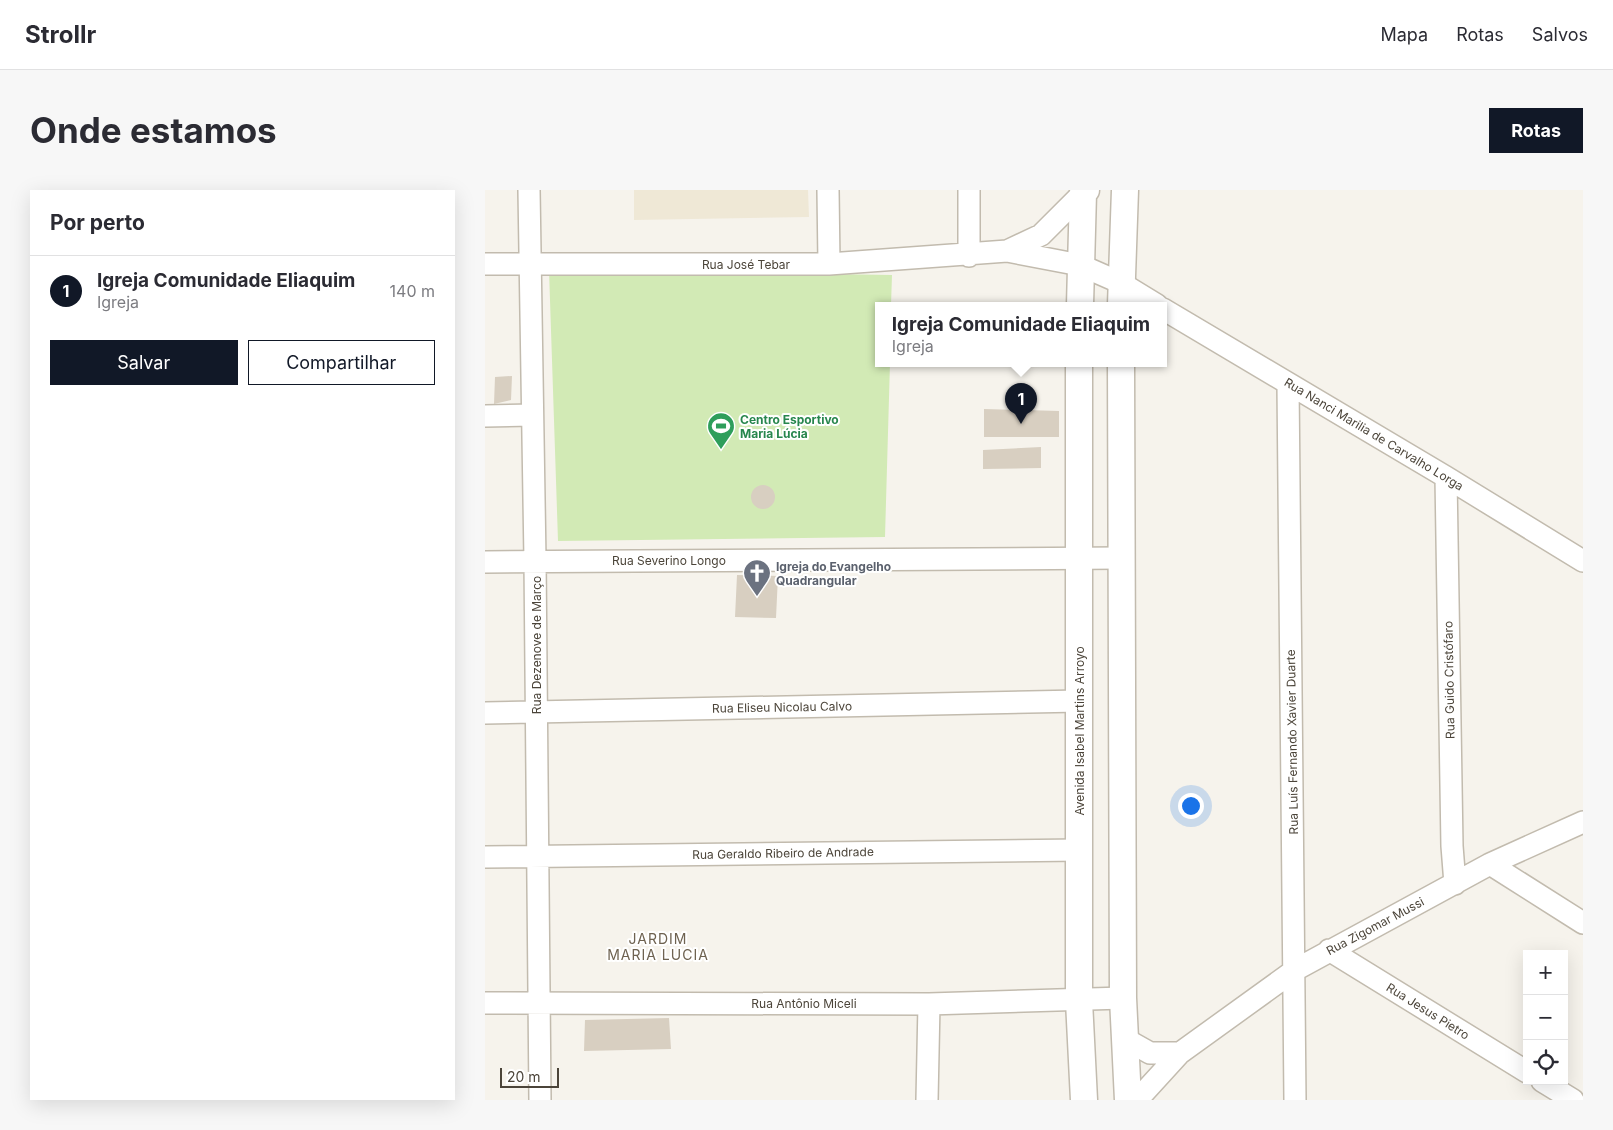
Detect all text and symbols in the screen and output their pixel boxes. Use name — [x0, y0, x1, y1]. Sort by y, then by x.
text: Strollr — [25, 20, 96, 49]
text: Mapa — [1380, 24, 1428, 45]
text: Rotas — [1456, 24, 1504, 45]
text: Salvos — [1532, 24, 1588, 45]
button: Rotas — [1489, 108, 1583, 153]
text: Onde estamos — [30, 109, 277, 151]
text: Por perto — [50, 210, 145, 235]
street label: Rua José Tebar — [702, 257, 791, 272]
text: Igreja Comunidade Eliaquim — [97, 269, 355, 292]
text: 1 — [63, 281, 69, 301]
text: 140 m — [390, 281, 435, 301]
text: Igreja — [97, 292, 139, 312]
popup — [875, 302, 1167, 367]
text: Igreja Comunidade Eliaquim — [892, 313, 1150, 336]
text: Igreja — [892, 336, 934, 356]
button: Salvar — [50, 340, 238, 385]
button: Compartilhar — [248, 340, 435, 385]
street label: Rua Nanci Marilia de Carvalho Lorga — [1282, 374, 1466, 494]
pin: 1 — [1005, 383, 1037, 424]
sports icon: Centro Esportivo Maria Lúcia — [706, 411, 736, 450]
place label: Centro Esportivo Maria Lúcia — [740, 412, 839, 441]
street label: Rua Severino Longo — [612, 553, 726, 568]
church icon: Igreja do Evangelho Quadrangular — [742, 558, 772, 597]
place label: Igreja do Evangelho Quadrangular — [776, 559, 891, 588]
street label: Rua Dezenove de Março — [529, 576, 544, 714]
street label: Rua Guido Cristófaro — [1440, 621, 1458, 739]
street label: Avenida Isabel Martins Arroyo — [1072, 646, 1087, 816]
street label: Rua Luís Fernando Xavier Duarte — [1283, 649, 1301, 835]
street label: Rua Eliseu Nicolau Calvo — [712, 698, 852, 716]
your location — [1178, 793, 1204, 819]
street label: Rua Geraldo Ribeiro de Andrade — [692, 844, 874, 862]
street label: Rua Zigomar Mussi — [1324, 894, 1427, 958]
district label: JARDIM MARIA LUCIA — [607, 930, 709, 963]
map controls — [1523, 950, 1568, 1085]
button: + — [1523, 950, 1568, 995]
street label: Rua Jesus Pietro — [1384, 979, 1472, 1043]
button: − — [1523, 995, 1568, 1040]
street label: Rua Antônio Miceli — [751, 996, 857, 1011]
button: locate — [1523, 1040, 1568, 1085]
scale bar — [500, 1065, 559, 1088]
text: 20 m — [507, 1068, 541, 1085]

